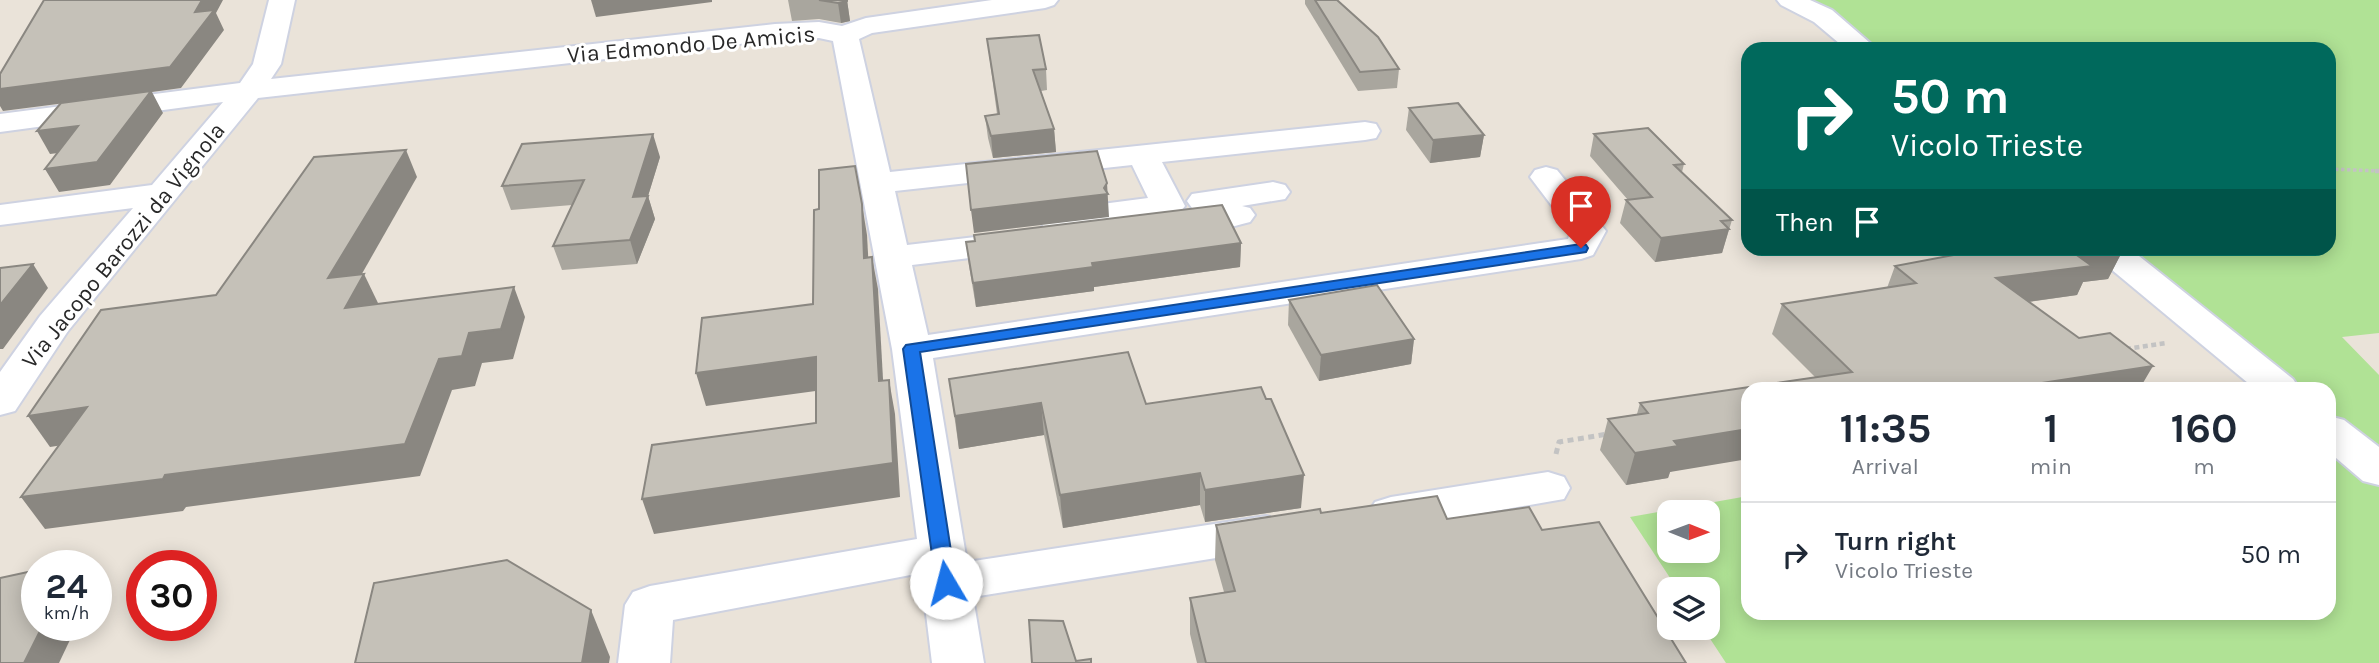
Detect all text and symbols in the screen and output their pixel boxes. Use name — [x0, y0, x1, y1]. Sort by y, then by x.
street label: Via Edmondo De Amicis — [566, 20, 816, 69]
text: 50 m — [1891, 68, 2009, 125]
icon: right — [1776, 70, 1867, 161]
street label: Via Jacopo Barozzi da Vignola — [16, 117, 231, 373]
text: Vicolo Trieste — [1891, 127, 2083, 164]
pin — [1551, 176, 1611, 248]
icon: arrive — [1562, 187, 1600, 225]
icon: arrive — [1848, 203, 1886, 241]
text: Then — [1776, 207, 1834, 238]
text: 11:35 — [1839, 403, 1931, 453]
text: 1 — [2043, 403, 2058, 453]
text: 160 — [2170, 403, 2238, 453]
text: Arrival — [1852, 453, 1919, 480]
text: min — [2030, 453, 2072, 480]
text: m — [2193, 453, 2215, 480]
north arrow — [1657, 500, 1720, 564]
map controls — [1657, 500, 1720, 640]
text: Turn right — [1835, 526, 1956, 557]
icon: right — [1776, 536, 1814, 574]
text: 50 m — [2240, 539, 2301, 570]
position arrow — [909, 546, 983, 620]
speed limit sign: 30 — [126, 550, 217, 641]
text: Vicolo Trieste — [1835, 557, 1973, 584]
text: 24 — [46, 566, 88, 607]
button: layers — [1657, 577, 1720, 640]
text: km/h — [44, 602, 89, 624]

